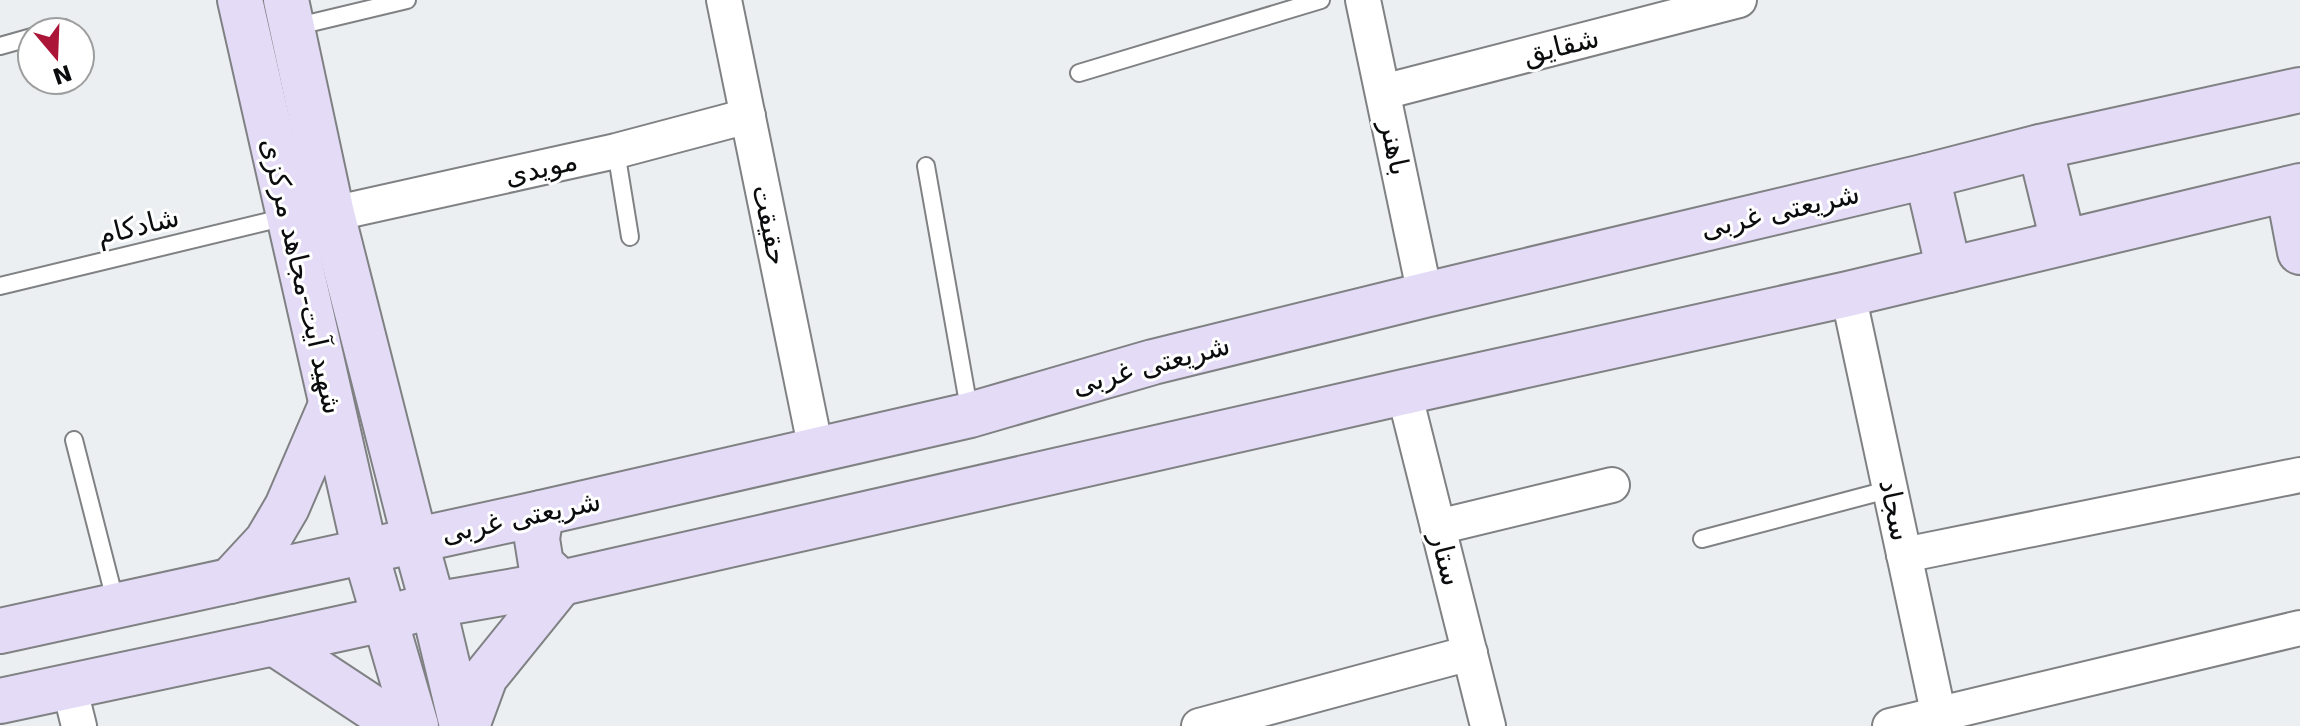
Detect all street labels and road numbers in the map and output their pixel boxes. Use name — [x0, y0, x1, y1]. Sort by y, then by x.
street label: شقایق — [1520, 21, 1602, 71]
street label: باهنر — [1373, 116, 1417, 178]
street label: شهید آیت-مجاهد مرکزی — [254, 135, 350, 417]
street label: مویدی — [501, 144, 581, 192]
street label: شریعتی غربی — [1697, 177, 1863, 245]
street label: حقیقت — [745, 182, 795, 268]
street label: شادکام — [93, 200, 183, 252]
street label: شریعتی غربی — [1068, 328, 1234, 402]
street label: سجاد — [1872, 476, 1918, 544]
street label: شریعتی غربی — [438, 484, 604, 550]
street label: ستار — [1423, 527, 1469, 589]

